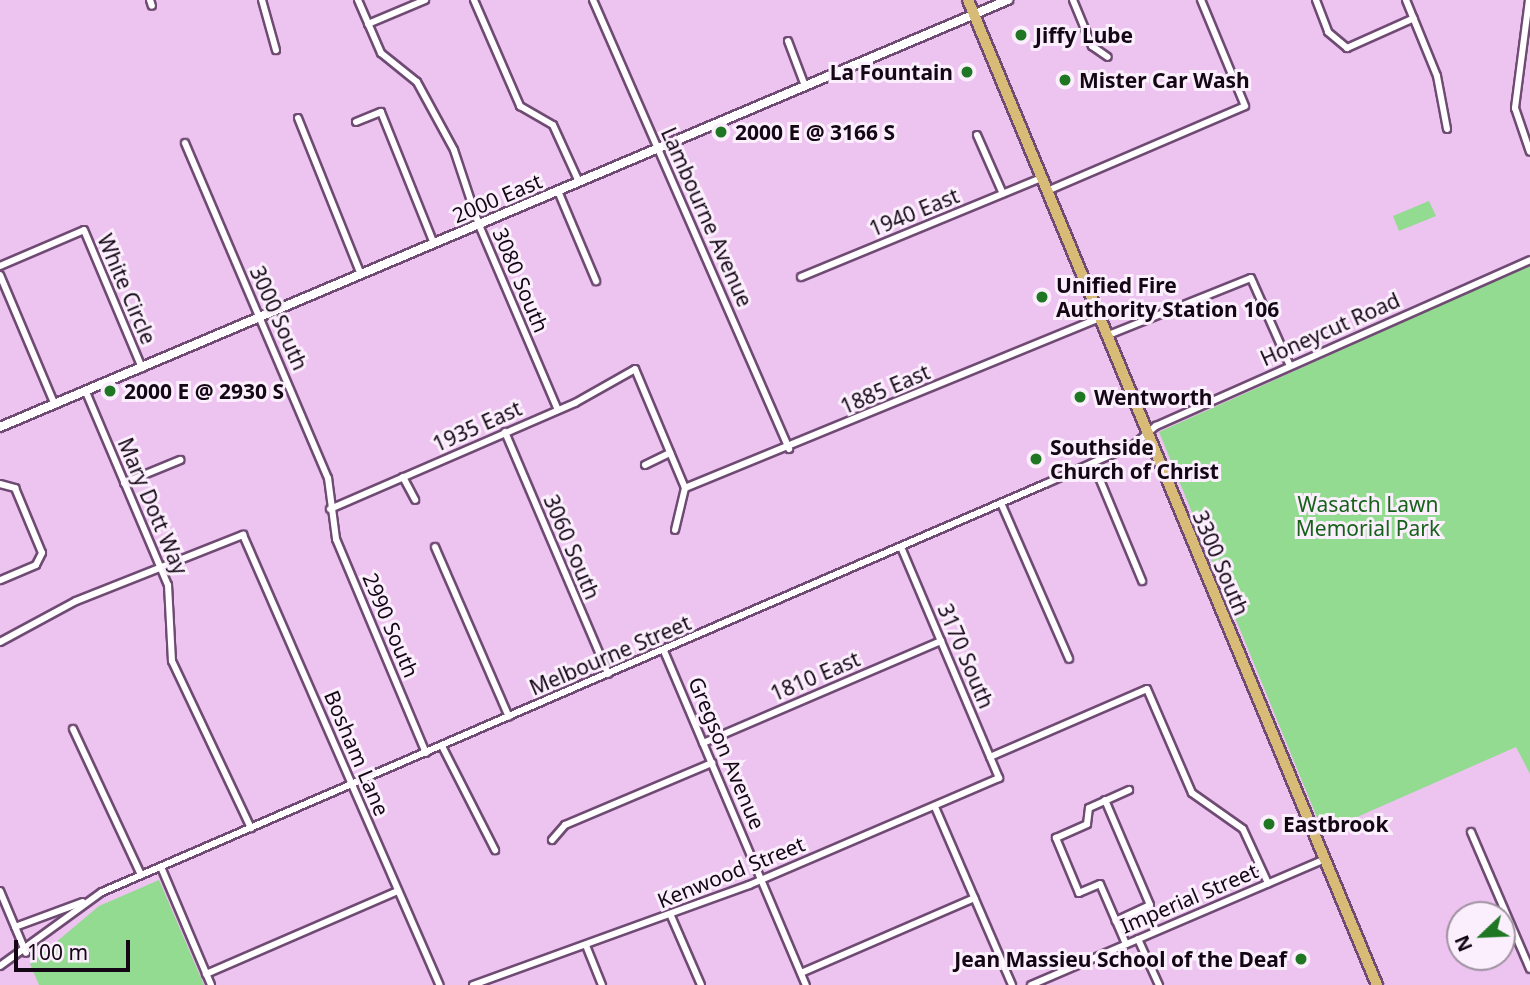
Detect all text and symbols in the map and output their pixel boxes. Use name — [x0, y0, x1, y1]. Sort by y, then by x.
place label: Jiffy Lube — [1035, 22, 1133, 48]
marker: Jiffy Lube — [1013, 27, 1029, 43]
place label: La Fountain — [830, 59, 953, 85]
marker: La Fountain — [959, 64, 975, 80]
place label: Mister Car Wash — [1079, 67, 1250, 93]
marker: Mister Car Wash — [1057, 72, 1073, 88]
place label: 2000 E @ 3166 S — [735, 119, 895, 145]
street label: Lambourne Avenue — [656, 123, 758, 311]
marker: 2000 E @ 3166 S — [713, 124, 729, 140]
street label: 2000 East — [449, 168, 545, 228]
street label: 1940 East — [865, 183, 963, 241]
street label: 3080 South — [488, 224, 554, 336]
street label: White Circle — [93, 230, 161, 348]
street label: 3000 South — [245, 262, 313, 374]
place label: Unified Fire Authority Station 106 — [1056, 272, 1279, 322]
street label: Honeycut Road — [1256, 287, 1404, 371]
marker: Unified Fire Authority Station 106 — [1034, 289, 1050, 305]
street label: 1885 East — [837, 359, 933, 419]
place label: 2000 E @ 2930 S — [124, 378, 284, 404]
marker: 2000 E @ 2930 S — [102, 383, 118, 399]
place label: Wentworth — [1094, 384, 1212, 410]
marker: Wentworth — [1072, 389, 1088, 405]
street label: 1935 East — [429, 395, 525, 457]
street label: Mary Dott Way — [113, 434, 193, 578]
place label: Southside Church of Christ — [1050, 434, 1219, 484]
marker: Southside Church of Christ — [1028, 451, 1044, 467]
street label: 3060 South — [539, 491, 605, 603]
park label: Wasatch Lawn Memorial Park — [1296, 491, 1440, 541]
street label: 3300 South — [1188, 507, 1254, 619]
street label: 2990 South — [358, 569, 424, 681]
street label: 3170 South — [933, 600, 999, 712]
street label: Melbourne Street — [526, 610, 694, 700]
street label: 1810 East — [767, 646, 863, 706]
street label: Gregson Avenue — [684, 673, 770, 833]
street label: Bosham Lane — [319, 686, 395, 820]
place label: Eastbrook — [1283, 811, 1389, 837]
marker: Eastbrook — [1261, 816, 1277, 832]
street label: Kenwood Street — [654, 831, 808, 913]
street label: Imperial Street — [1116, 858, 1262, 938]
north arrow — [1446, 901, 1516, 971]
scale bar — [18, 926, 133, 970]
text: N — [1449, 931, 1478, 956]
text: 100 m — [27, 938, 88, 966]
place label: Jean Massieu School of the Deaf — [954, 946, 1287, 972]
marker: Jean Massieu School of the Deaf — [1293, 951, 1309, 967]

